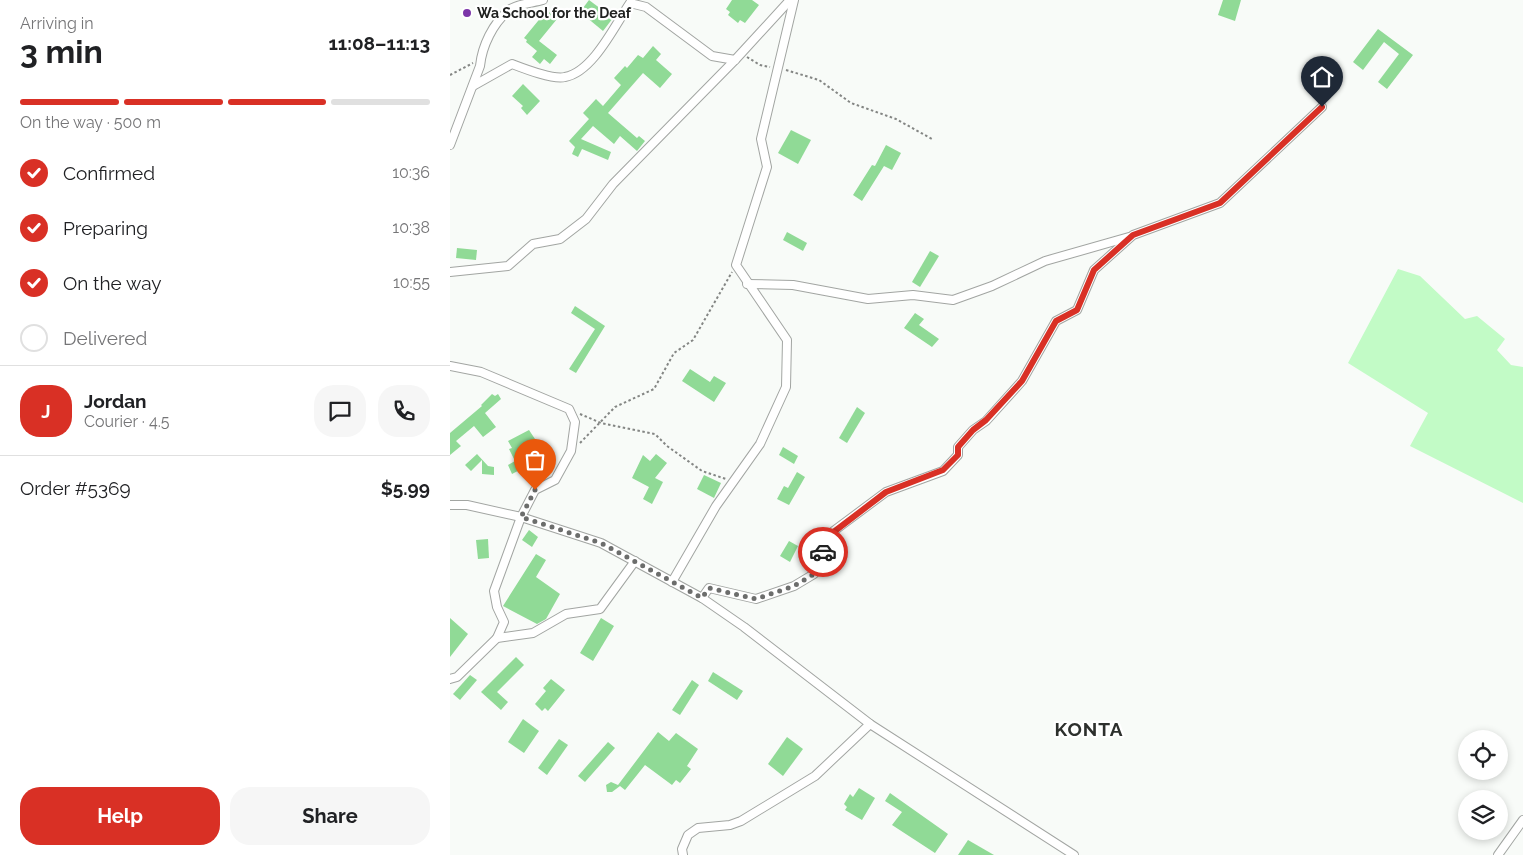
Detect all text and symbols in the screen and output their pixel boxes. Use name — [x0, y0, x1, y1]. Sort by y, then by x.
place label: Wa School for the Deaf — [477, 5, 632, 21]
marker: Wa School for the Deaf — [461, 7, 473, 19]
text: Arriving in — [20, 14, 94, 33]
text: 11:08–11:13 — [328, 32, 430, 54]
text: 3 min — [20, 33, 103, 70]
pin — [1301, 56, 1343, 107]
icon: home — [1308, 63, 1336, 91]
text: On the way · 500 m — [20, 113, 161, 132]
icon: check — [20, 159, 48, 187]
text: Confirmed — [63, 162, 155, 184]
text: 10:36 — [392, 163, 430, 182]
icon: check — [20, 214, 48, 242]
text: Preparing — [63, 217, 148, 239]
text: 10:38 — [392, 218, 430, 237]
icon: check — [20, 269, 48, 297]
text: On the way — [63, 272, 162, 294]
text: 10:55 — [393, 273, 430, 292]
text: Delivered — [63, 327, 147, 349]
button: chat — [314, 385, 366, 437]
button: phone — [378, 385, 430, 437]
text: Jordan — [84, 390, 147, 412]
text: J — [41, 400, 51, 422]
text: Courier · 4.5 — [84, 412, 169, 431]
pin — [514, 439, 556, 490]
icon: bag — [521, 446, 549, 474]
text: Order #5369 — [20, 477, 131, 499]
text: $5.99 — [381, 477, 430, 499]
courier — [798, 527, 848, 577]
icon: car — [809, 538, 837, 566]
district label: KONTA — [1054, 718, 1124, 740]
map controls — [1458, 730, 1508, 840]
button: locate — [1458, 730, 1508, 780]
button: Help — [20, 787, 220, 845]
button: Share — [230, 787, 430, 845]
button: layers — [1458, 790, 1508, 840]

